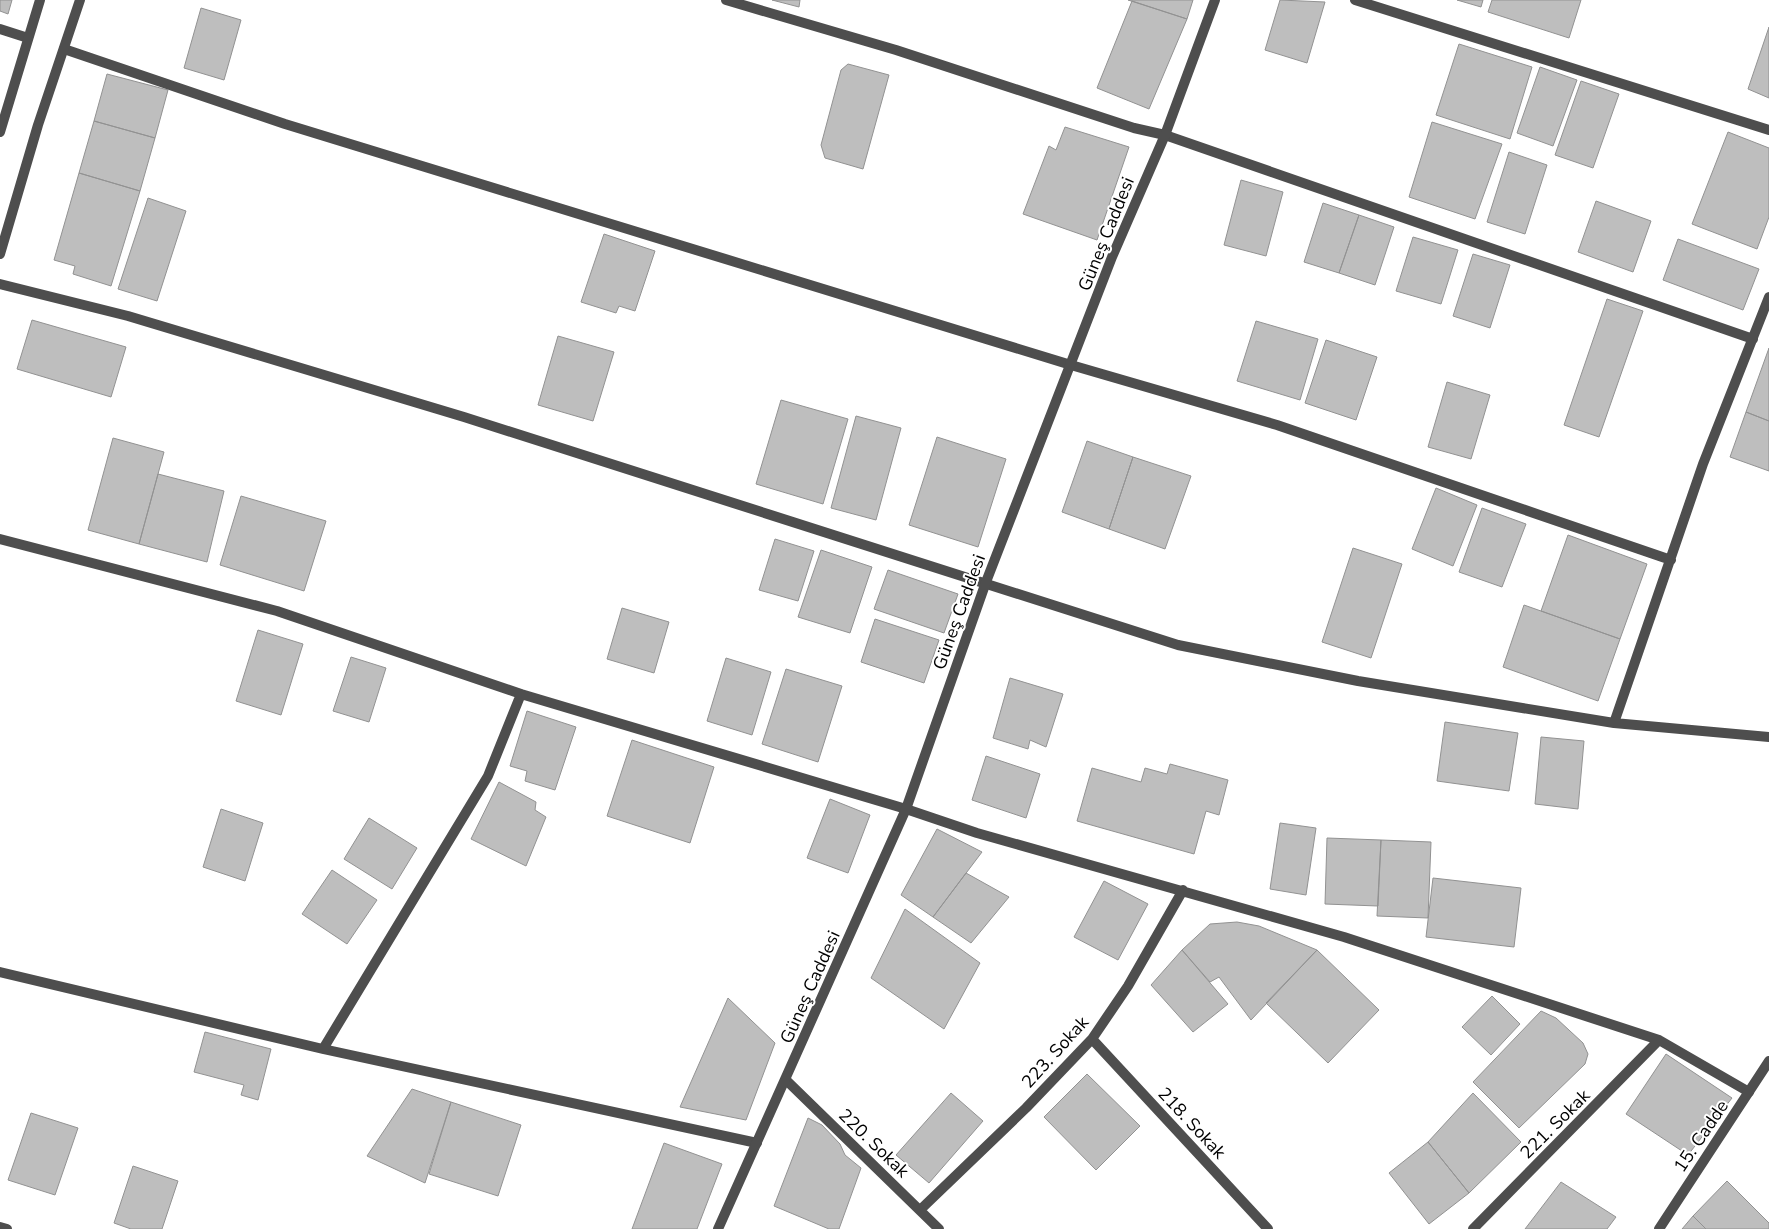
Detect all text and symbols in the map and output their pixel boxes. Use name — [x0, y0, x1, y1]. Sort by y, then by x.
street label: Güneş Caddesi — [1072, 173, 1140, 295]
street label: Güneş Caddesi — [927, 551, 991, 673]
street label: Güneş Caddesi — [774, 927, 846, 1047]
street label: 223. Sokak — [1016, 1010, 1095, 1093]
street label: 218. Sokak — [1153, 1082, 1232, 1165]
street label: 221. Sokak — [1515, 1083, 1596, 1164]
street label: 15. Cadde — [1668, 1095, 1734, 1177]
street label: 220. Sokak — [833, 1103, 915, 1183]

